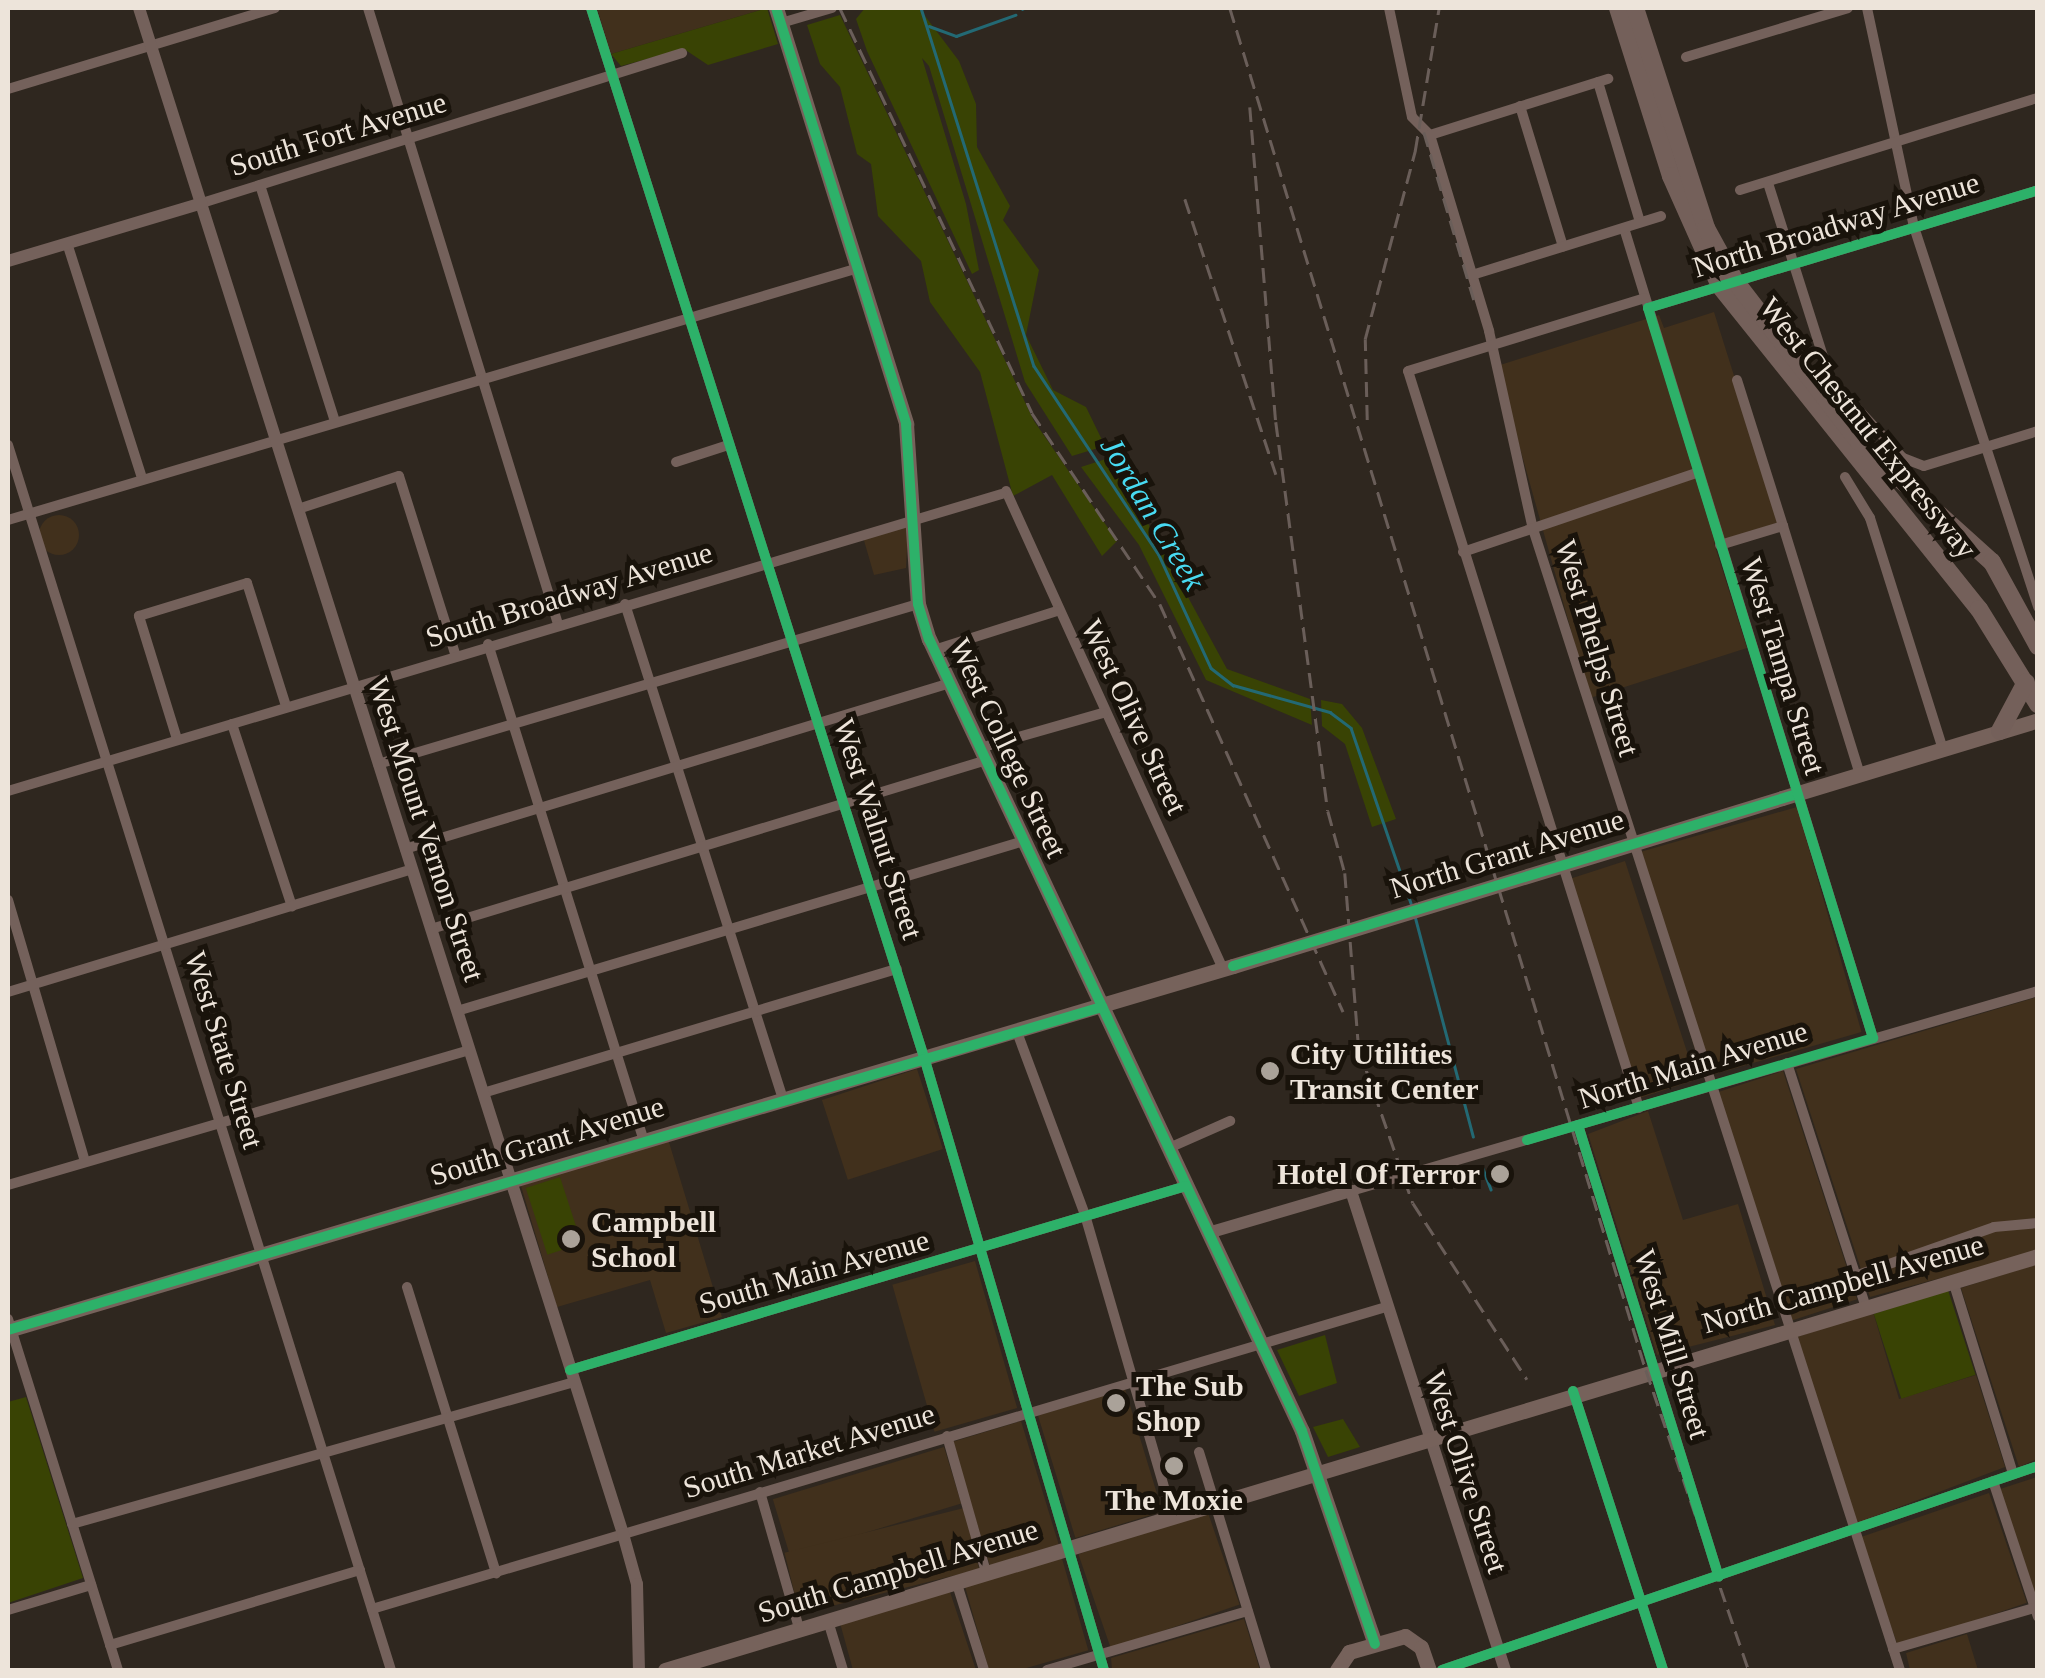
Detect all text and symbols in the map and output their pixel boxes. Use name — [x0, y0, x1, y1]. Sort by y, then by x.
street label: South Fort Avenue — [225, 84, 451, 184]
street label: North Broadway Avenue — [1688, 164, 1984, 286]
street label: West Chestnut Expressway — [1751, 290, 1985, 566]
water label: Jordan Creek — [1092, 429, 1214, 597]
street label: South Broadway Avenue — [421, 534, 717, 656]
street label: West Phelps Street — [1547, 536, 1647, 760]
street label: West Tampa Street — [1733, 553, 1833, 779]
street label: West Olive Street — [1073, 614, 1195, 820]
street label: West College Street — [941, 633, 1075, 863]
street label: West Mount Vernon Street — [360, 672, 492, 986]
street label: West Walnut Street — [825, 714, 931, 944]
street label: North Grant Avenue — [1385, 801, 1629, 907]
street label: West State Street — [177, 947, 271, 1153]
street label: North Main Avenue — [1573, 1013, 1813, 1117]
place label: City Utilities Transit Center — [1290, 1036, 1479, 1106]
marker: City Utilities Transit Center — [1259, 1060, 1281, 1082]
street label: South Grant Avenue — [425, 1088, 669, 1194]
place label: Hotel Of Terror — [1277, 1156, 1480, 1192]
marker: Hotel Of Terror — [1489, 1163, 1511, 1185]
place label: Campbell School — [591, 1204, 716, 1274]
street label: South Main Avenue — [694, 1222, 934, 1322]
street label: North Campbell Avenue — [1697, 1226, 1989, 1342]
marker: Campbell School — [560, 1228, 582, 1250]
street label: West Mill Street — [1626, 1245, 1718, 1443]
street label: West Olive Street — [1416, 1366, 1516, 1578]
place label: The Sub Shop — [1136, 1368, 1244, 1438]
marker: The Sub Shop — [1105, 1392, 1127, 1414]
street label: South Market Avenue — [678, 1395, 940, 1507]
marker: The Moxie — [1163, 1455, 1185, 1477]
place label: The Moxie — [1105, 1482, 1243, 1518]
street label: South Campbell Avenue — [753, 1511, 1043, 1631]

